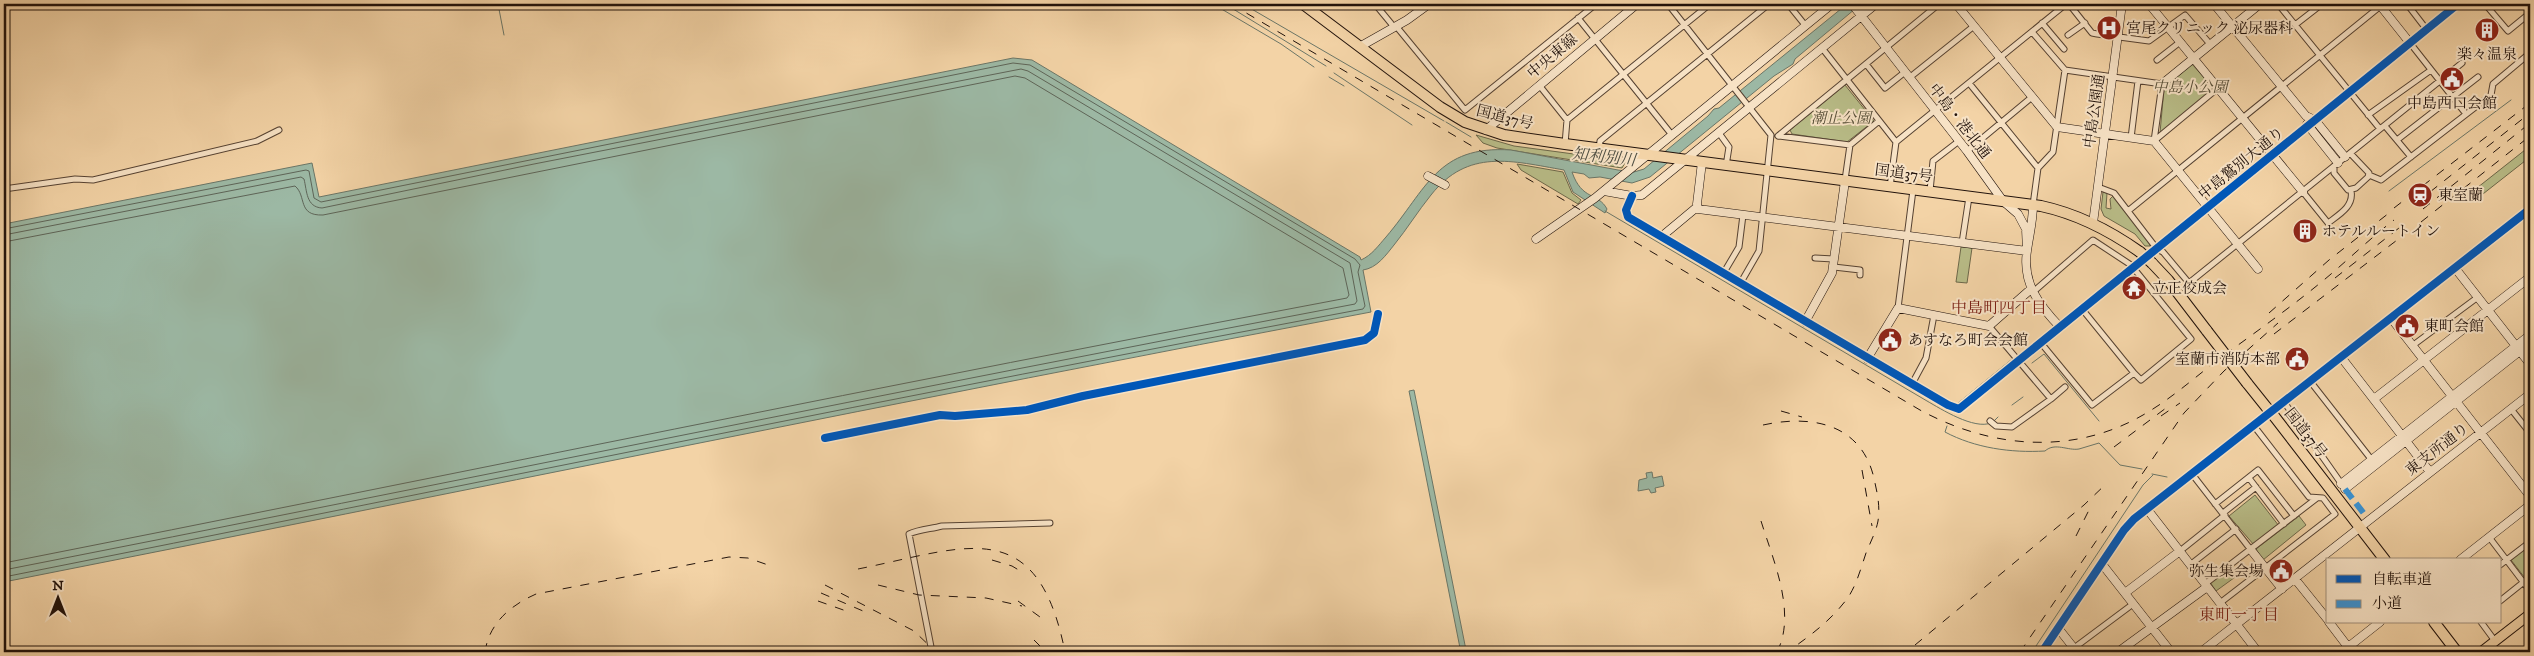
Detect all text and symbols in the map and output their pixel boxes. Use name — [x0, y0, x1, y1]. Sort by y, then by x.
hospital icon: 宮尾クリニック 泌尿器科 — [2096, 15, 2122, 41]
building icon: 楽々温泉 — [2474, 17, 2500, 43]
place label: 宮尾クリニック 泌尿器科 — [2126, 19, 2293, 38]
street label: 中央東線 — [1523, 30, 1581, 83]
place label: 楽々温泉 — [2457, 45, 2517, 64]
public building icon: 中島西口会館 — [2439, 66, 2465, 92]
street label: 中島公園通 — [2080, 73, 2109, 150]
park label: 中島小公園 — [2152, 78, 2230, 97]
street label: 中島・港北通 — [1924, 80, 1995, 163]
place label: 中島西口会館 — [2407, 94, 2497, 113]
street label: 国道37号 — [1474, 101, 1536, 134]
park label: 潮止公園 — [1811, 109, 1874, 128]
street label: 中島鷲別大通り — [2195, 123, 2288, 204]
water label: 知利別川 — [1571, 144, 1639, 170]
street label: 国道37号 — [1874, 161, 1934, 186]
station icon: 東室蘭 — [2407, 182, 2433, 208]
place label: 東室蘭 — [2438, 186, 2483, 205]
building icon: ホテルルートイン — [2292, 218, 2318, 244]
place label: ホテルルートイン — [2322, 222, 2440, 241]
temple icon: 立正佼成会 — [2121, 275, 2147, 301]
place label: 立正佼成会 — [2152, 279, 2227, 298]
district label: 中島町四丁目 — [1951, 298, 2047, 318]
public building icon: 東町会館 — [2394, 313, 2420, 339]
place label: 東町会館 — [2424, 317, 2484, 336]
public building icon: あすなろ町会会館 — [1877, 327, 1903, 353]
place label: あすなろ町会会館 — [1908, 331, 2028, 350]
public building icon: 室蘭市消防本部 — [2284, 346, 2310, 372]
place label: 室蘭市消防本部 — [2175, 350, 2280, 369]
street label: 国道37号 — [2280, 404, 2331, 462]
street label: 東支所通り — [2402, 419, 2473, 480]
public building icon: 弥生集会場 — [2268, 558, 2294, 584]
legend — [2326, 558, 2502, 624]
place label: 弥生集会場 — [2189, 562, 2264, 581]
text: 自転車道 — [2372, 570, 2432, 589]
north arrow — [32, 574, 82, 624]
text: N — [52, 577, 64, 595]
text: 小道 — [2372, 594, 2402, 613]
district label: 東町一丁目 — [2199, 605, 2279, 625]

